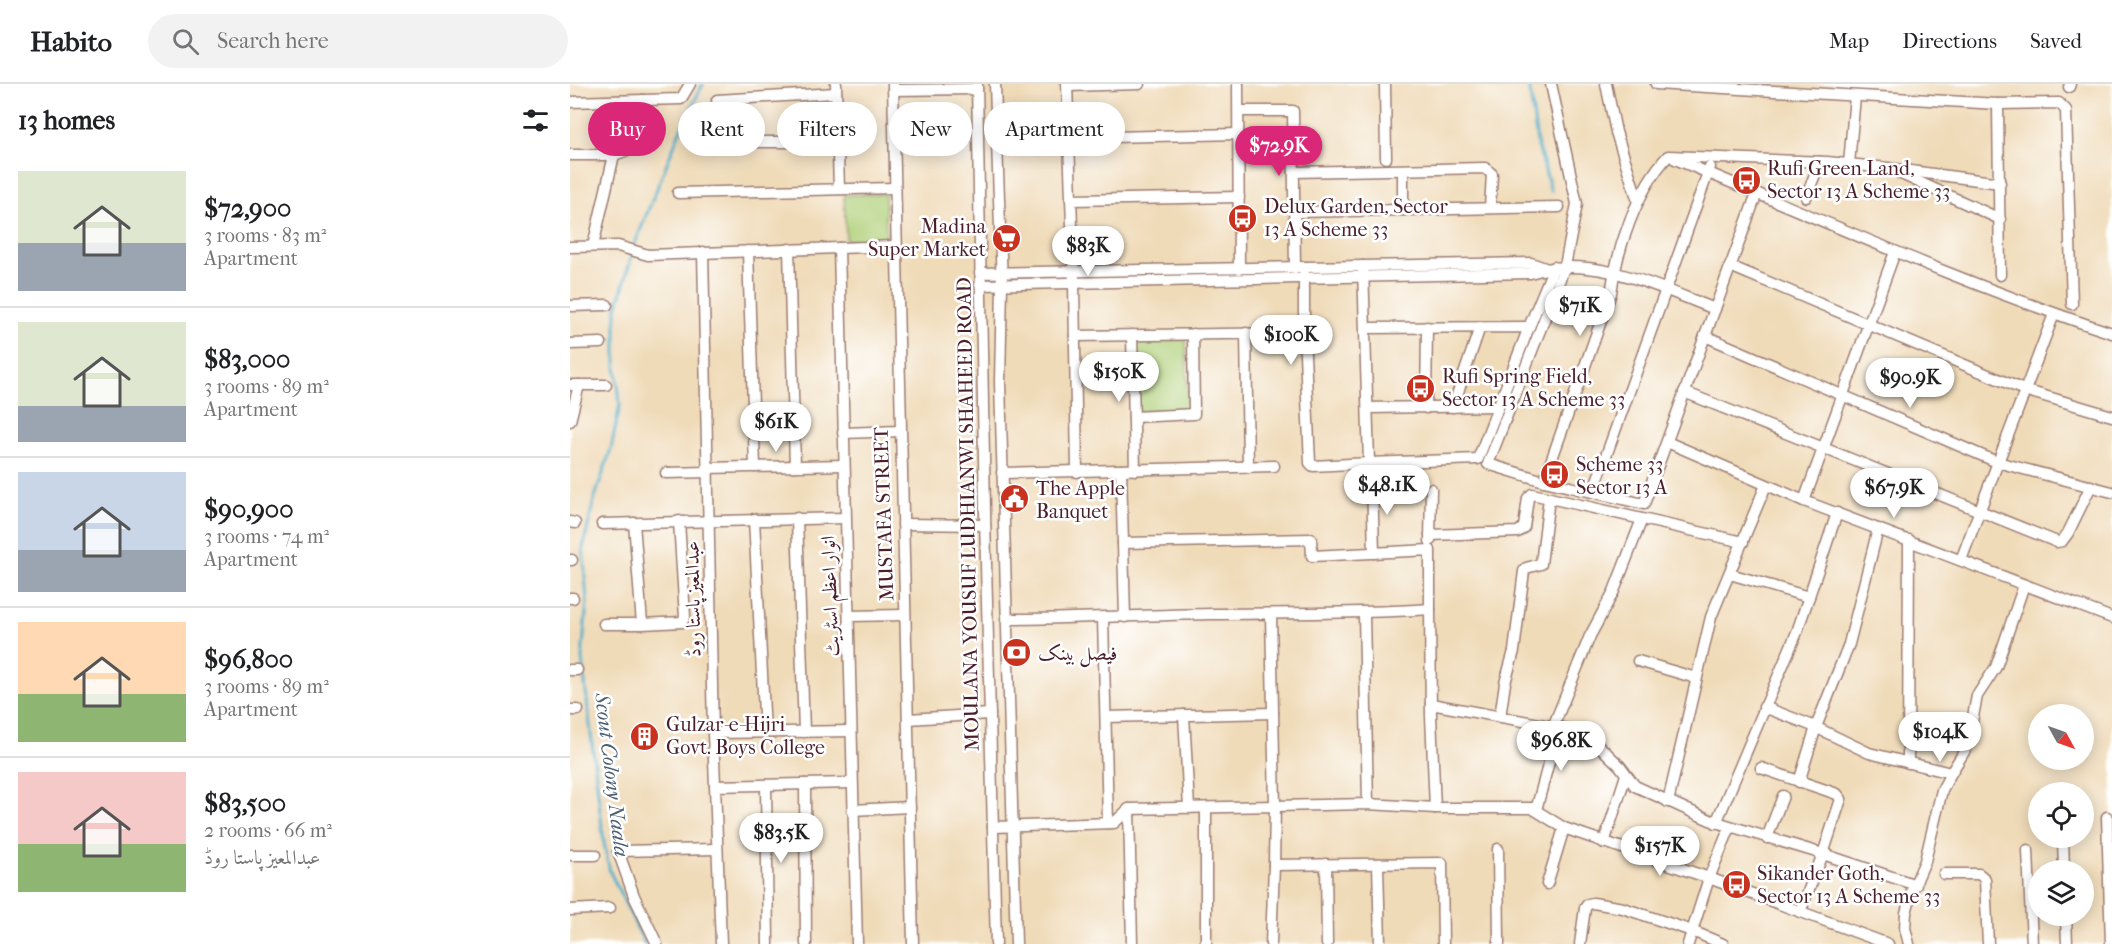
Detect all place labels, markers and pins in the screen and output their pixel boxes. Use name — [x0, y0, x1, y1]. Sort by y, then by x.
pin: $72.9K — [1230, 126, 1328, 177]
place label: Rufi Green Land, Sector 13 A Scheme 33 — [1767, 157, 1950, 203]
bus stop icon: Rufi Green Land, Sector 13 A Scheme 33 — [1730, 164, 1762, 196]
place label: Delux Garden, Sector 13 A Scheme 33 — [1264, 195, 1448, 241]
bus stop icon: Delux Garden, Sector 13 A Scheme 33 — [1227, 202, 1259, 234]
place label: Madina Super Market — [868, 215, 987, 261]
supermarket icon: Madina Super Market — [991, 222, 1023, 254]
pin: $83K — [1052, 226, 1124, 277]
pin: $71K — [1544, 286, 1616, 337]
pin: $100K — [1249, 315, 1333, 366]
pin: $150K — [1077, 352, 1161, 403]
pin: $90.9K — [1861, 358, 1959, 409]
place label: Rufi Spring Field, Sector 13 A Scheme 33 — [1442, 365, 1625, 411]
bus stop icon: Rufi Spring Field, Sector 13 A Scheme 33 — [1405, 372, 1437, 404]
pin: $61K — [740, 402, 812, 453]
place label: Scheme 33 Sector 13 A — [1576, 453, 1669, 499]
bus stop icon: Scheme 33 Sector 13 A — [1539, 459, 1571, 491]
pin: $48.1K — [1338, 465, 1436, 516]
pin: $67.9K — [1845, 468, 1943, 519]
place label: The Apple Banquet — [1036, 477, 1125, 523]
public building icon: The Apple Banquet — [999, 483, 1031, 515]
bank icon: فیصل بینک — [1001, 637, 1033, 669]
place label: فیصل بینک — [1038, 642, 1117, 668]
pin: $104K — [1898, 712, 1982, 763]
place label: Gulzar-e-Hijri Govt. Boys College — [666, 713, 825, 759]
building icon: Gulzar-e-Hijri Govt. Boys College — [629, 720, 661, 752]
pin: $96.8K — [1512, 721, 1610, 772]
pin: $83.5K — [732, 813, 830, 864]
pin: $157K — [1618, 826, 1702, 877]
place label: Sikander Goth, Sector 13 A Scheme 33 — [1757, 862, 1940, 908]
bus stop icon: Sikander Goth, Sector 13 A Scheme 33 — [1720, 868, 1752, 900]

